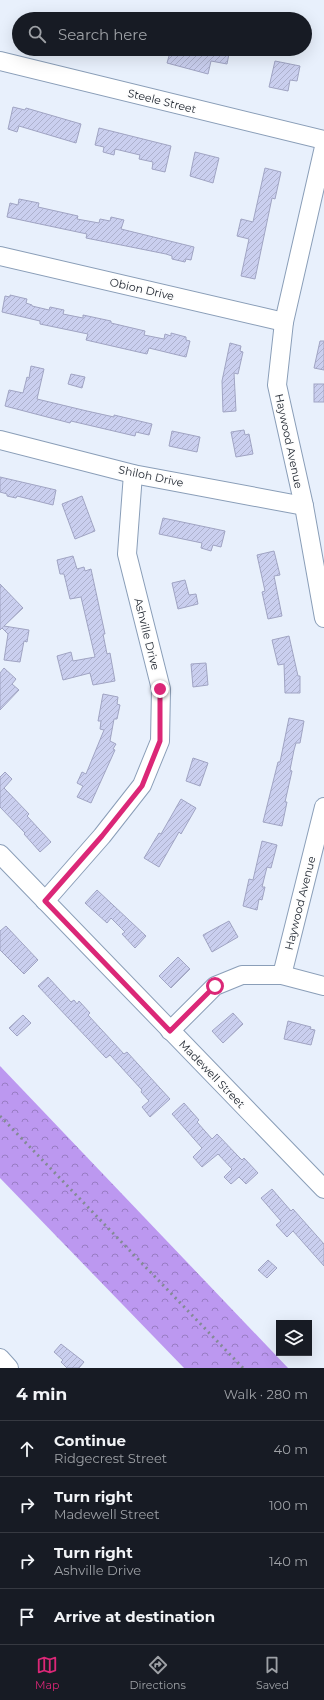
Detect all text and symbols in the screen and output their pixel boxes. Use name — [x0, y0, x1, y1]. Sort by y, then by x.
search box — [12, 12, 312, 56]
icon: search — [26, 23, 48, 45]
text: Search here — [58, 25, 147, 44]
street label: Steele Street — [126, 86, 198, 116]
street label: Obion Drive — [108, 275, 176, 303]
street label: Haywood Avenue — [272, 392, 306, 490]
street label: Shiloh Drive — [117, 462, 185, 490]
street label: Ashville Drive — [131, 597, 163, 672]
route end — [151, 680, 169, 698]
street label: Haywood Avenue — [282, 854, 319, 951]
route start — [206, 977, 224, 995]
street label: Madewell Street — [176, 1037, 248, 1111]
map controls — [276, 1320, 312, 1356]
button: layers — [276, 1320, 312, 1356]
text: 4 min — [16, 1384, 67, 1404]
text: Walk · 280 m — [224, 1386, 308, 1402]
text: Continue — [54, 1431, 126, 1450]
icon: ahead — [16, 1438, 38, 1460]
text: 40 m — [274, 1441, 308, 1457]
text: Ridgecrest Street — [54, 1450, 167, 1466]
text: Turn right — [54, 1487, 133, 1506]
icon: right — [16, 1494, 38, 1516]
text: 100 m — [269, 1497, 308, 1513]
text: Madewell Street — [54, 1506, 159, 1522]
text: Turn right — [54, 1543, 133, 1562]
icon: right — [16, 1550, 38, 1572]
text: 140 m — [269, 1553, 308, 1569]
text: Ashville Drive — [54, 1562, 141, 1578]
icon: arrive — [16, 1606, 38, 1628]
text: Arrive at destination — [54, 1607, 215, 1626]
tab: Map — [35, 1654, 59, 1692]
tab: Directions — [130, 1654, 186, 1692]
tab: Saved — [256, 1654, 289, 1692]

